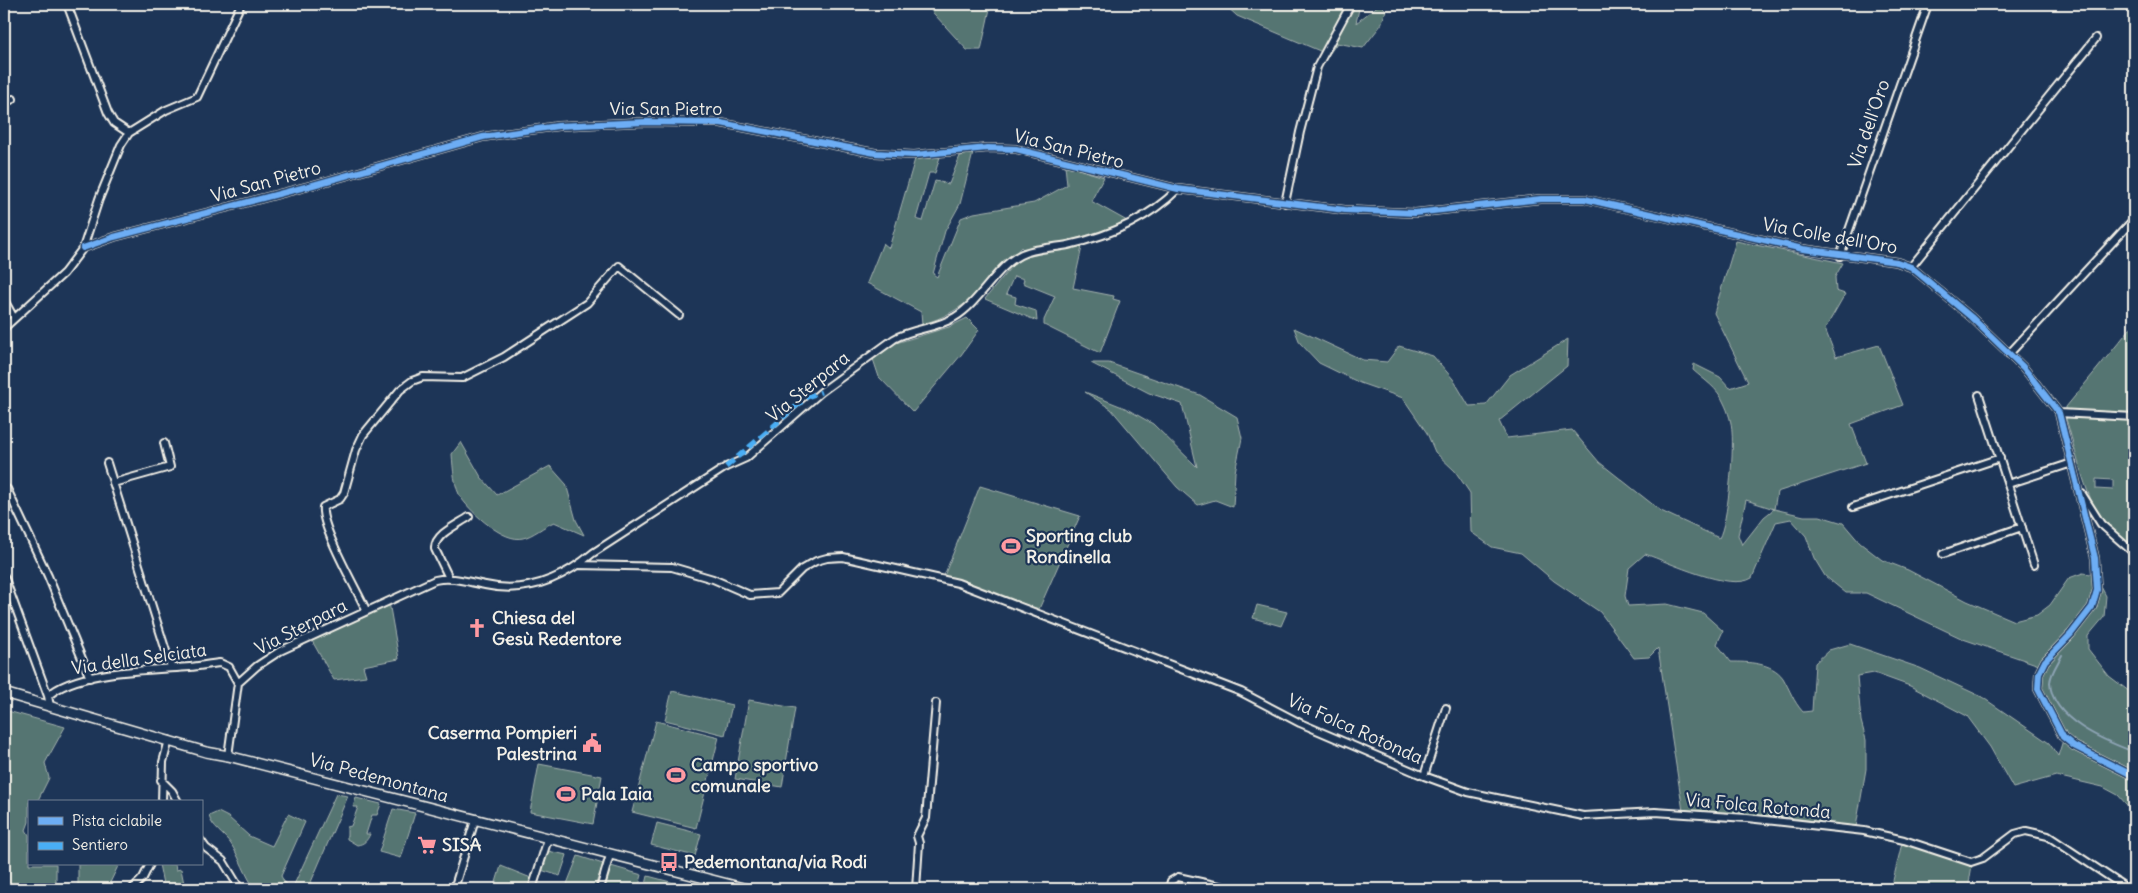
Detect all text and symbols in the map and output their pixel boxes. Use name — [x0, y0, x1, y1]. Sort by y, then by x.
street label: Via dell'Oro — [1843, 76, 1895, 171]
street label: Via San Pietro — [610, 97, 722, 120]
street label: Via San Pietro — [1012, 124, 1127, 173]
street label: Via San Pietro — [208, 156, 323, 207]
street label: Via Colle dell'Oro — [1761, 212, 1899, 259]
street label: Via Sterpara — [761, 346, 854, 427]
place label: Sporting club Rondinella — [1026, 524, 1132, 568]
sports icon: Sporting club Rondinella — [1000, 535, 1022, 557]
street label: Via Sterpara — [251, 594, 351, 660]
place label: Chiesa del Gesù Redentore — [492, 606, 622, 650]
church icon: Chiesa del Gesù Redentore — [466, 617, 488, 639]
street label: Via della Selciata — [70, 638, 208, 679]
street label: Via Folca Rotonda — [1284, 688, 1426, 769]
place label: Caserma Pompieri Palestrina — [428, 721, 577, 765]
public building icon: Caserma Pompieri Palestrina — [581, 732, 603, 754]
street label: Via Pedemontana — [307, 748, 451, 807]
place label: Campo sportivo comunale — [691, 753, 818, 797]
sports icon: Campo sportivo comunale — [665, 764, 687, 786]
place label: Pala Iaia — [581, 782, 652, 805]
sports icon: Pala Iaia — [555, 783, 577, 805]
street label: Via Folca Rotonda — [1684, 788, 1832, 823]
legend — [28, 800, 202, 866]
text: Pista ciclabile — [72, 811, 162, 830]
place label: SISA — [442, 833, 482, 856]
supermarket icon: SISA — [416, 834, 438, 856]
text: Sentiero — [72, 835, 128, 854]
place label: Pedemontana/via Rodi — [684, 850, 867, 873]
bus stop icon: Pedemontana/via Rodi — [658, 851, 680, 873]

